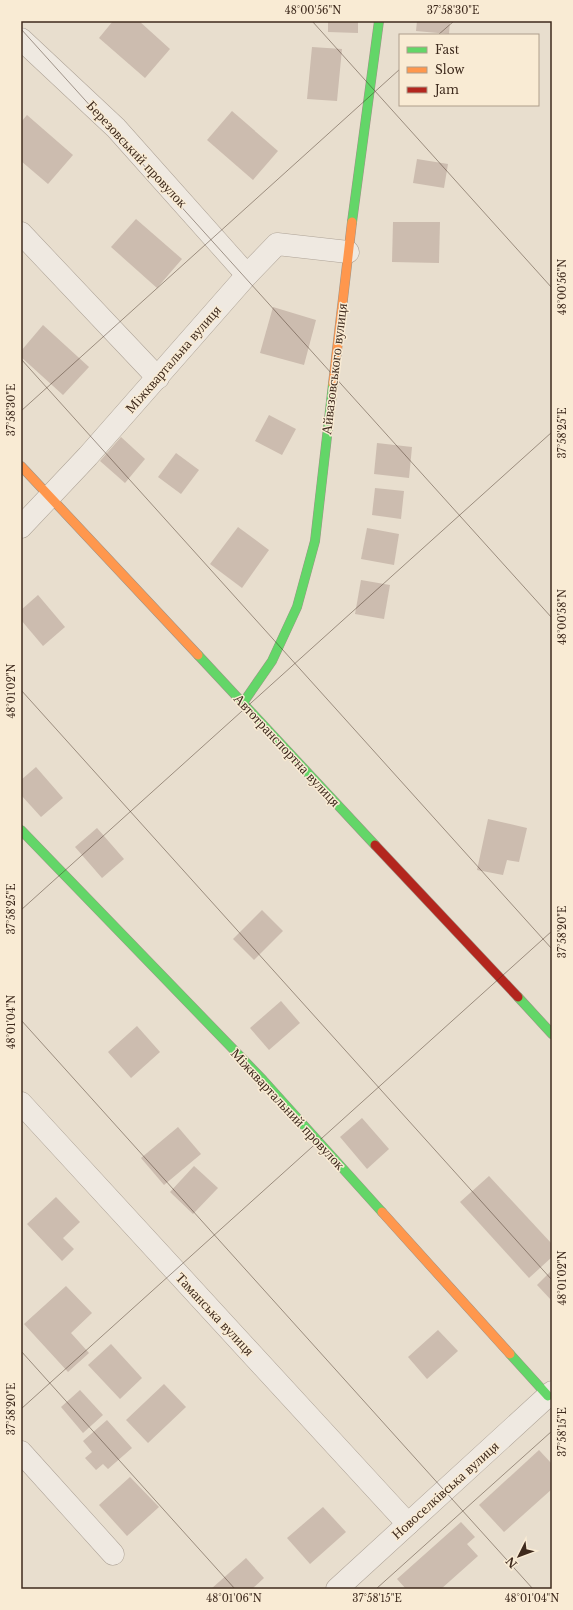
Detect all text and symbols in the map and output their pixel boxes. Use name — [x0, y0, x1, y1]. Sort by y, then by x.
text: 48°00'56"N — [285, 4, 341, 17]
text: 37°58'30"E — [427, 4, 479, 17]
legend — [399, 34, 539, 106]
text: Fast — [435, 42, 460, 57]
text: Slow — [435, 62, 465, 77]
text: Jam — [433, 82, 459, 97]
street label: Березовський провулок — [83, 97, 191, 211]
text: 48°00'56"N — [556, 259, 569, 315]
street label: Міжквартальна вулиця — [121, 301, 225, 417]
street label: Айвазовського вулиця — [317, 302, 351, 436]
text: 37°58'30"E — [5, 384, 18, 436]
text: 37°58'25"E — [556, 407, 569, 459]
text: 48°00'58"N — [556, 589, 569, 645]
text: 48°01'02"N — [5, 663, 18, 719]
street label: Автотранспортна вулиця — [230, 690, 345, 811]
text: 37°58'25"E — [5, 883, 18, 935]
text: 37°58'20"E — [556, 906, 569, 958]
text: 48°01'04"N — [5, 995, 18, 1049]
street label: Міжквартальний провулок — [227, 1045, 349, 1174]
text: 48°01'02"N — [556, 1250, 569, 1306]
street label: Таманська вулиця — [172, 1269, 259, 1360]
text: 37°58'20"E — [5, 1383, 18, 1435]
text: 37°58'15"E — [556, 1407, 569, 1457]
street label: Новоселківська вулиця — [388, 1437, 503, 1543]
north arrow — [499, 1536, 539, 1576]
text: N — [502, 1554, 520, 1571]
text: 48°01'06"N — [206, 1592, 262, 1605]
text: 37°58'15"E — [352, 1592, 402, 1605]
text: 48°01'04"N — [505, 1592, 559, 1605]

